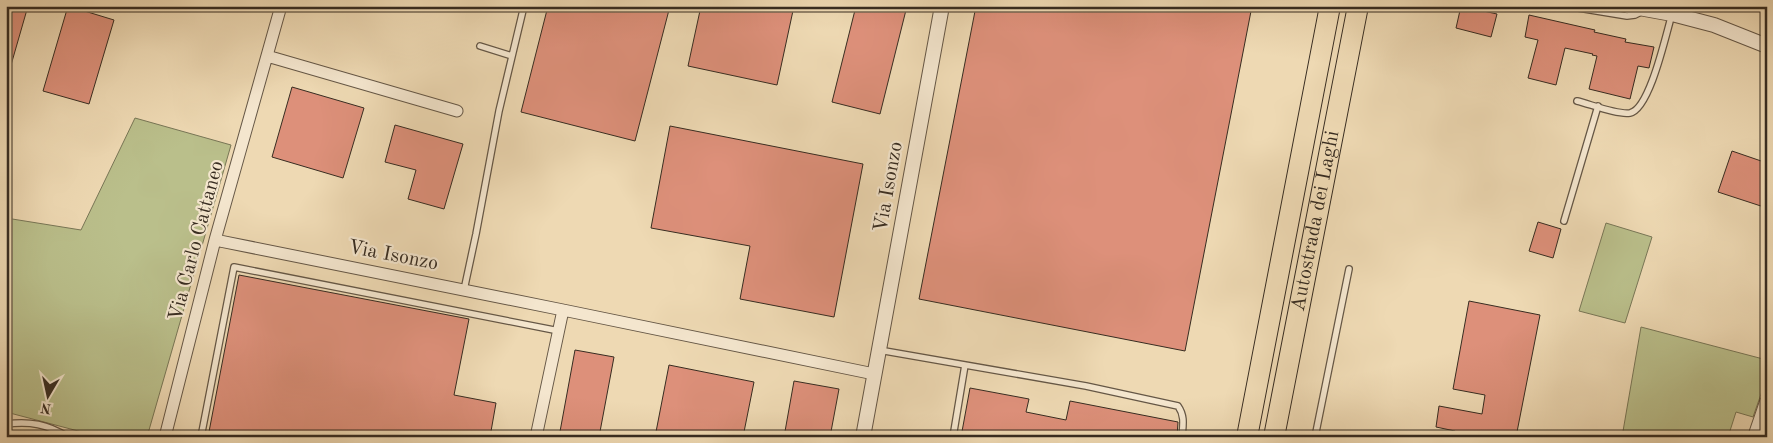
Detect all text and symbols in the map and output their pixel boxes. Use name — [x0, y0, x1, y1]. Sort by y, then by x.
street label: Autostrada dei Laghi — [1289, 129, 1343, 313]
street label: Via Isonzo — [871, 140, 907, 234]
street label: Via Carlo Cattaneo — [166, 159, 228, 323]
street label: Via Isonzo — [346, 237, 440, 275]
north arrow — [22, 370, 72, 420]
text: N — [39, 400, 53, 416]

